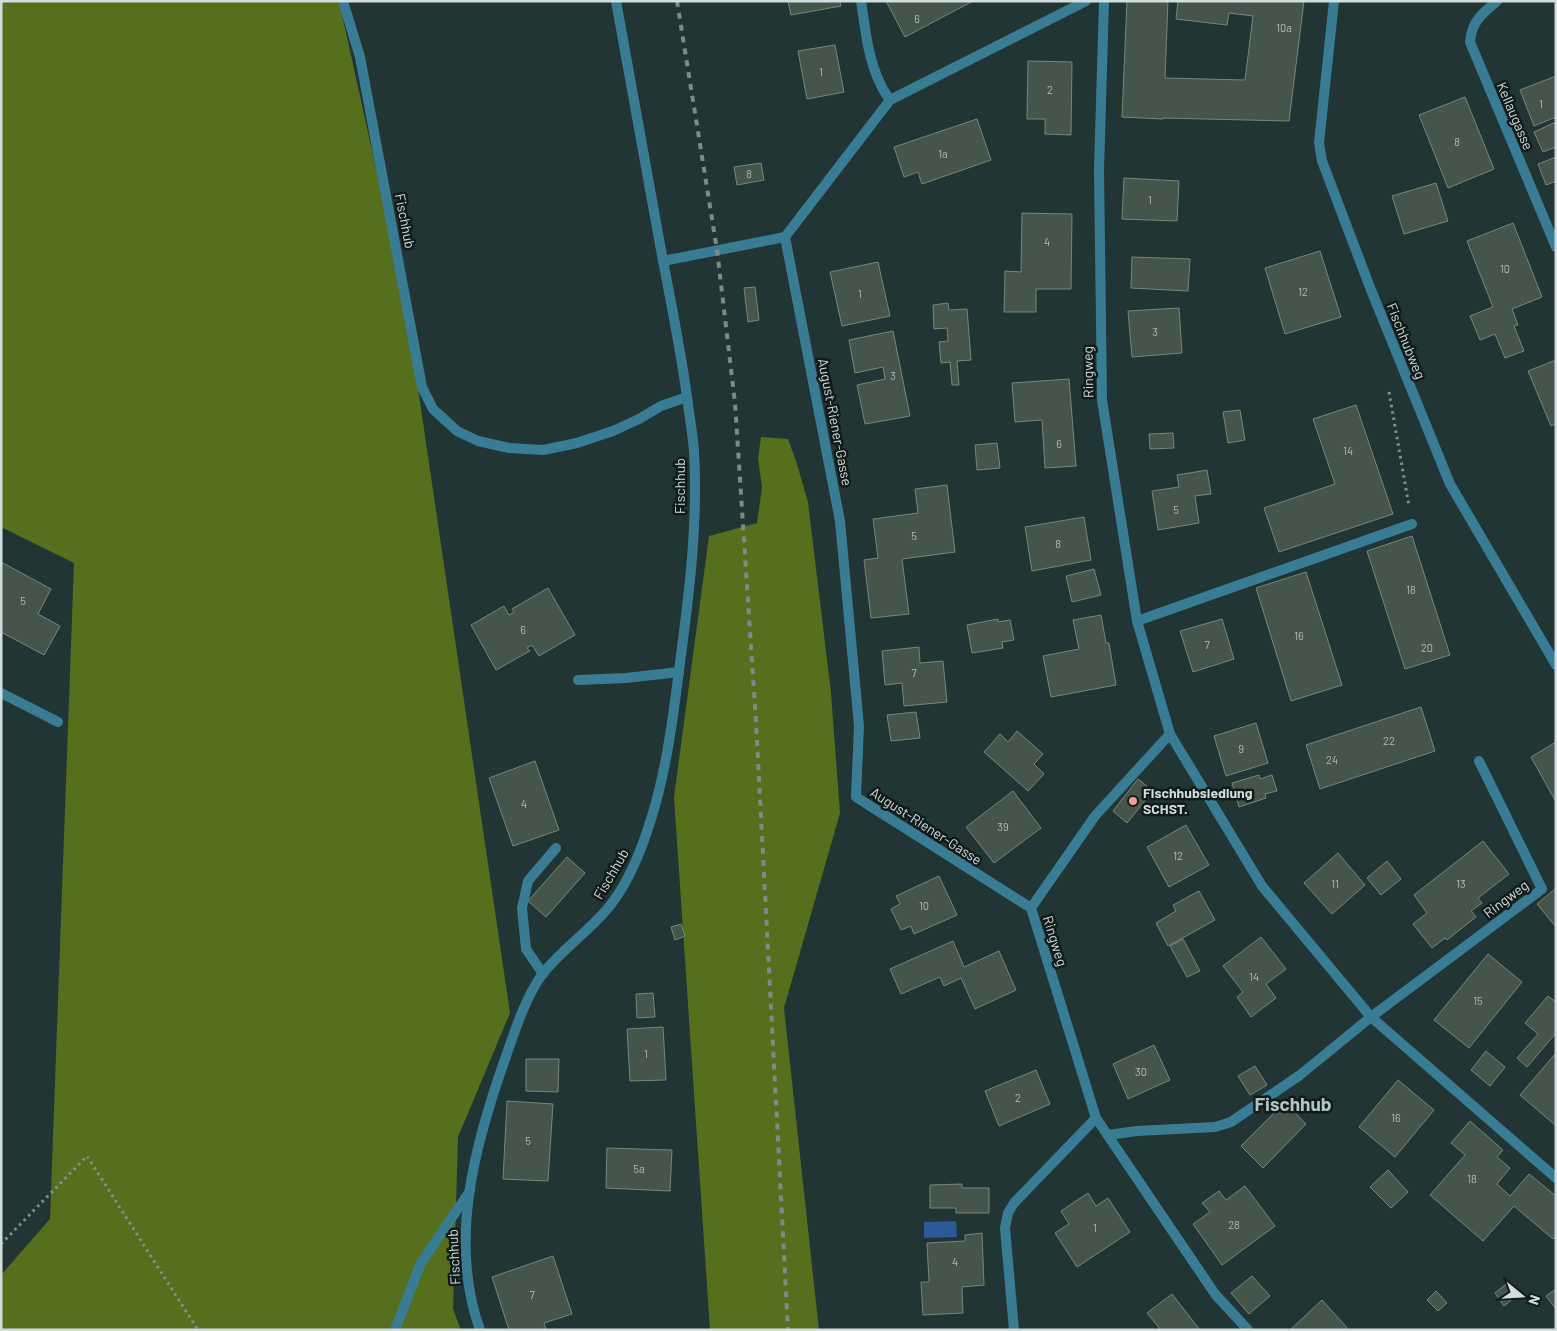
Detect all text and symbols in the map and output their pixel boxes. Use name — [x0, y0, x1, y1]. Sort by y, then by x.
house number: 6 — [914, 12, 920, 25]
house number: 10a — [1276, 21, 1292, 34]
house number: 1 — [819, 65, 823, 78]
street label: Kellaugasse — [1494, 79, 1537, 152]
house number: 2 — [1047, 83, 1053, 96]
house number: 1 — [1539, 97, 1543, 110]
house number: 8 — [1454, 135, 1460, 148]
house number: 1a — [938, 147, 948, 160]
house number: 8 — [746, 167, 752, 180]
street label: Fischhub — [392, 192, 419, 250]
house number: 1 — [1148, 193, 1152, 206]
house number: 4 — [1044, 235, 1050, 248]
house number: 10 — [1500, 262, 1510, 275]
house number: 12 — [1298, 285, 1308, 298]
house number: 1 — [858, 287, 862, 300]
street label: Fischhubweg — [1384, 300, 1429, 381]
house number: 3 — [1152, 325, 1158, 338]
street label: Ringweg — [1079, 346, 1096, 398]
street label: August-Riener-Gasse — [815, 357, 856, 487]
house number: 3 — [890, 369, 896, 382]
house number: 6 — [1056, 437, 1062, 450]
house number: 14 — [1343, 444, 1353, 457]
street label: Fischhub — [671, 458, 688, 514]
house number: 5 — [1173, 503, 1179, 516]
house number: 5 — [911, 529, 917, 542]
house number: 8 — [1055, 537, 1061, 550]
house number: 18 — [1406, 583, 1416, 596]
house number: 5 — [20, 594, 26, 607]
house number: 6 — [520, 623, 526, 636]
house number: 16 — [1294, 629, 1304, 642]
house number: 7 — [1204, 638, 1210, 651]
house number: 20 — [1421, 641, 1433, 654]
house number: 7 — [911, 666, 917, 679]
house number: 22 — [1383, 734, 1395, 747]
house number: 9 — [1238, 742, 1244, 755]
house number: 24 — [1326, 753, 1338, 766]
street label: August-Riener-Gasse — [867, 783, 985, 868]
place label: Fischhubsiedlung SCHST. — [1143, 784, 1253, 817]
marker: Fischhubsiedlung SCHST. — [1127, 795, 1139, 807]
house number: 4 — [521, 797, 527, 810]
house number: 39 — [997, 820, 1009, 833]
street label: Fischhub — [589, 845, 632, 902]
house number: 12 — [1173, 849, 1183, 862]
street label: Ringweg — [1480, 876, 1532, 921]
house number: 11 — [1331, 877, 1339, 890]
house number: 13 — [1456, 877, 1466, 890]
house number: 10 — [919, 899, 929, 912]
street label: Ringweg — [1040, 914, 1071, 968]
house number: 14 — [1249, 970, 1259, 983]
house number: 15 — [1473, 994, 1483, 1007]
house number: 1 — [644, 1047, 648, 1060]
house number: 30 — [1135, 1065, 1147, 1078]
house number: 2 — [1015, 1091, 1021, 1104]
district label: Fischhub — [1254, 1092, 1332, 1115]
house number: 16 — [1391, 1111, 1401, 1124]
house number: 5 — [525, 1134, 531, 1147]
house number: 5a — [633, 1162, 645, 1175]
house number: 18 — [1467, 1172, 1477, 1185]
house number: 28 — [1228, 1218, 1240, 1231]
house number: 1 — [1093, 1221, 1097, 1234]
street label: Fischhub — [444, 1229, 463, 1285]
house number: 4 — [952, 1255, 958, 1268]
north arrow — [1497, 1271, 1547, 1321]
house number: 7 — [529, 1288, 535, 1301]
text: N — [1525, 1293, 1544, 1307]

